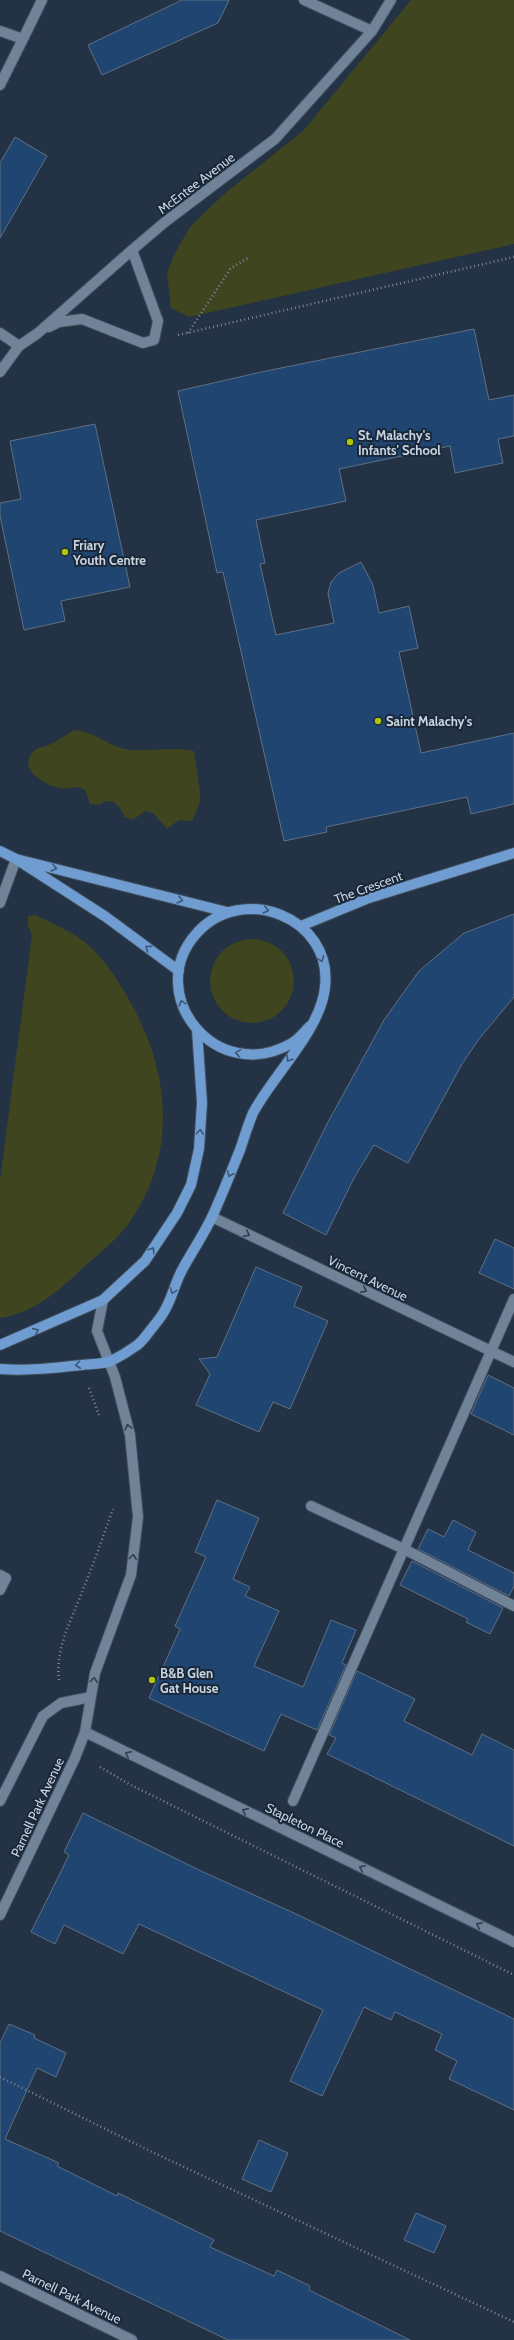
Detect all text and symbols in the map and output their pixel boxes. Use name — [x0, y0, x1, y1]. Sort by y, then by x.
street label: McEntee Avenue — [154, 149, 238, 217]
place label: St. Malachy's Infants' School — [358, 427, 441, 458]
marker: St. Malachy's Infants' School — [345, 437, 355, 447]
place label: Friary Youth Centre — [72, 537, 146, 568]
marker: Friary Youth Centre — [60, 547, 70, 557]
place label: Saint Malachy's — [386, 713, 473, 729]
marker: Saint Malachy's — [373, 716, 383, 726]
one-way arrow — [51, 864, 57, 872]
street label: The Crescent — [332, 867, 405, 907]
one-way arrow — [177, 895, 184, 904]
one-way arrow — [263, 905, 269, 914]
one-way arrow — [145, 946, 152, 953]
one-way arrow — [317, 956, 325, 963]
one-way arrow — [178, 999, 187, 1006]
one-way arrow — [235, 1049, 241, 1058]
one-way arrow — [286, 1055, 294, 1062]
one-way arrow — [196, 1129, 205, 1135]
one-way arrow — [227, 1170, 235, 1178]
one-way arrow — [243, 1229, 250, 1237]
one-way arrow — [148, 1248, 155, 1255]
street label: Vincent Avenue — [326, 1252, 411, 1304]
one-way arrow — [360, 1285, 368, 1293]
one-way arrow — [170, 1286, 178, 1294]
one-way arrow — [33, 1327, 40, 1335]
one-way arrow — [75, 1360, 81, 1369]
one-way arrow — [124, 1424, 133, 1431]
one-way arrow — [128, 1553, 137, 1560]
place label: B&B Glen Gat House — [160, 1665, 219, 1696]
marker: B&B Glen Gat House — [147, 1675, 157, 1685]
one-way arrow — [89, 1677, 98, 1683]
one-way arrow — [125, 1751, 133, 1759]
street label: Parnell Park Avenue — [7, 1754, 67, 1859]
street label: Stapleton Place — [263, 1799, 347, 1851]
one-way arrow — [242, 1808, 250, 1816]
one-way arrow — [359, 1865, 366, 1872]
one-way arrow — [476, 1922, 483, 1929]
street label: Parnell Park Avenue — [20, 2265, 124, 2327]

